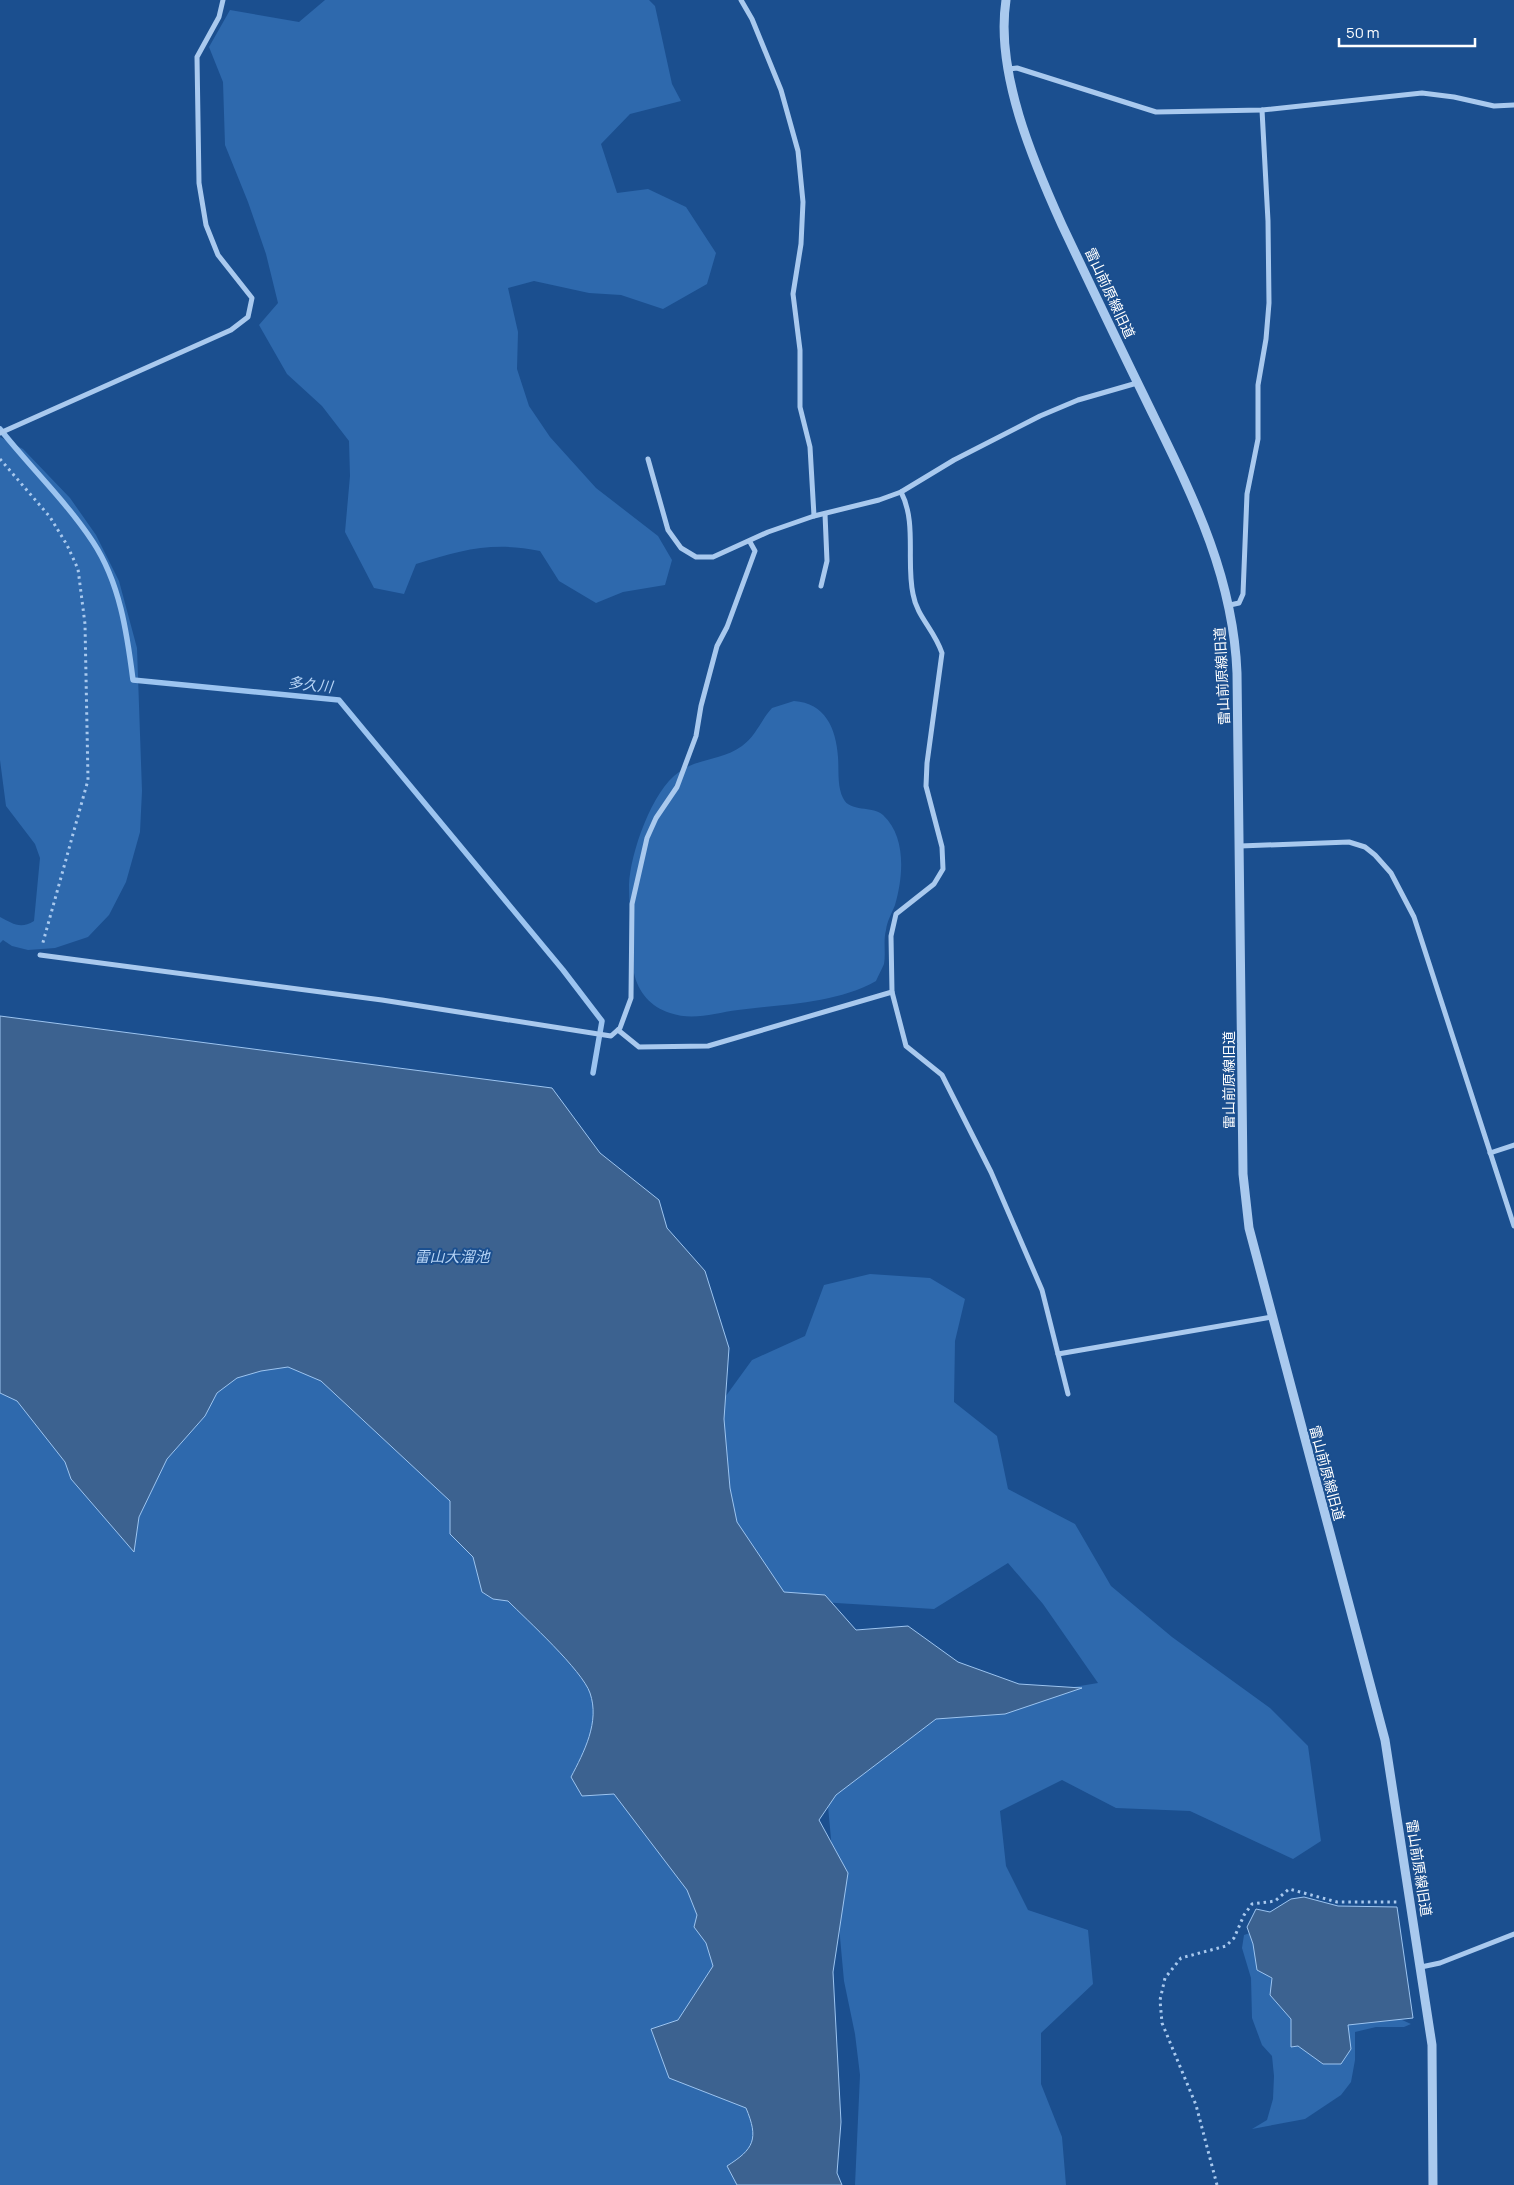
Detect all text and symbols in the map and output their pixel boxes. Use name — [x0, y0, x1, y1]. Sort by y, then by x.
scale bar — [1339, 15, 1475, 47]
text: 50 m — [1346, 22, 1380, 43]
street label: 雷山前原線旧道 — [1081, 244, 1140, 341]
street label: 雷山前原線旧道 — [1209, 627, 1234, 725]
water label: 多久川 — [287, 672, 336, 698]
street label: 雷山前原線旧道 — [1219, 1031, 1238, 1129]
water label: 雷山大溜池 — [414, 1246, 491, 1267]
street label: 雷山前原線旧道 — [1306, 1423, 1349, 1523]
street label: 雷山前原線旧道 — [1402, 1818, 1437, 1918]

